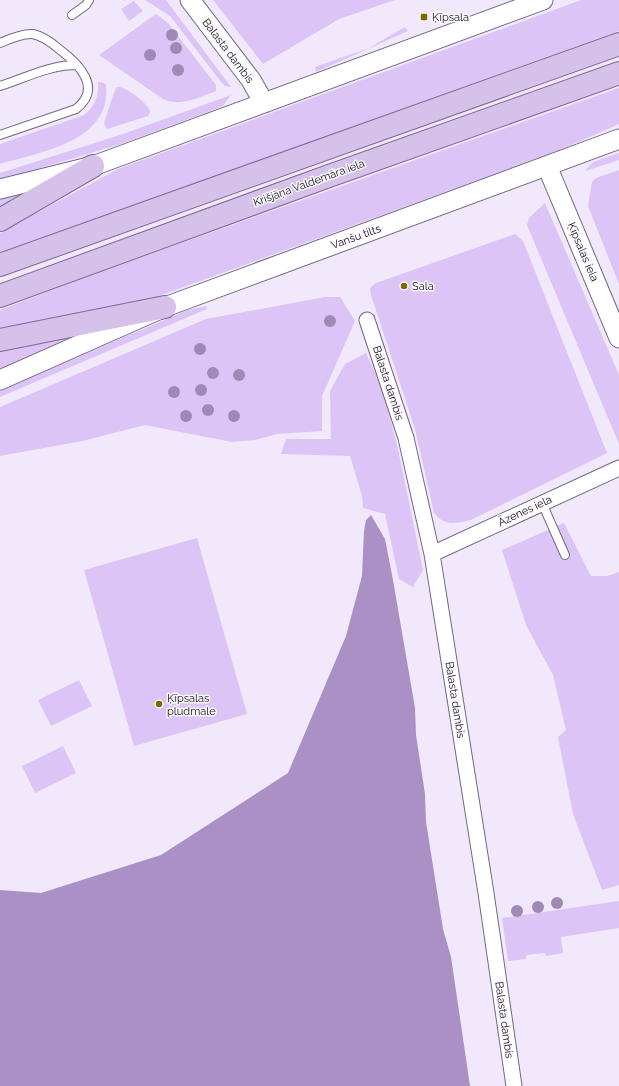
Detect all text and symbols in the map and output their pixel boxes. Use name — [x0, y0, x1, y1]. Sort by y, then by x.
place label: Ķīpsala — [432, 11, 469, 24]
marker: Ķīpsala — [419, 12, 429, 22]
street label: Balasta dambis — [199, 16, 257, 86]
street label: Krišjāņa Valdemāra iela — [251, 157, 367, 209]
street label: Ķīpsalas iela — [565, 220, 601, 284]
street label: Vanšu tilts — [329, 222, 383, 252]
place label: Sala — [412, 280, 434, 293]
marker: Sala — [399, 281, 409, 291]
street label: Balasta dambis — [370, 344, 406, 422]
street label: Āzenes iela — [496, 493, 554, 529]
street label: Balasta dambis — [443, 661, 467, 739]
place label: Ķīpsalas pludmale — [167, 692, 216, 718]
marker: Ķīpsalas pludmale — [154, 699, 164, 709]
street label: Balasta dambis — [492, 981, 516, 1059]

